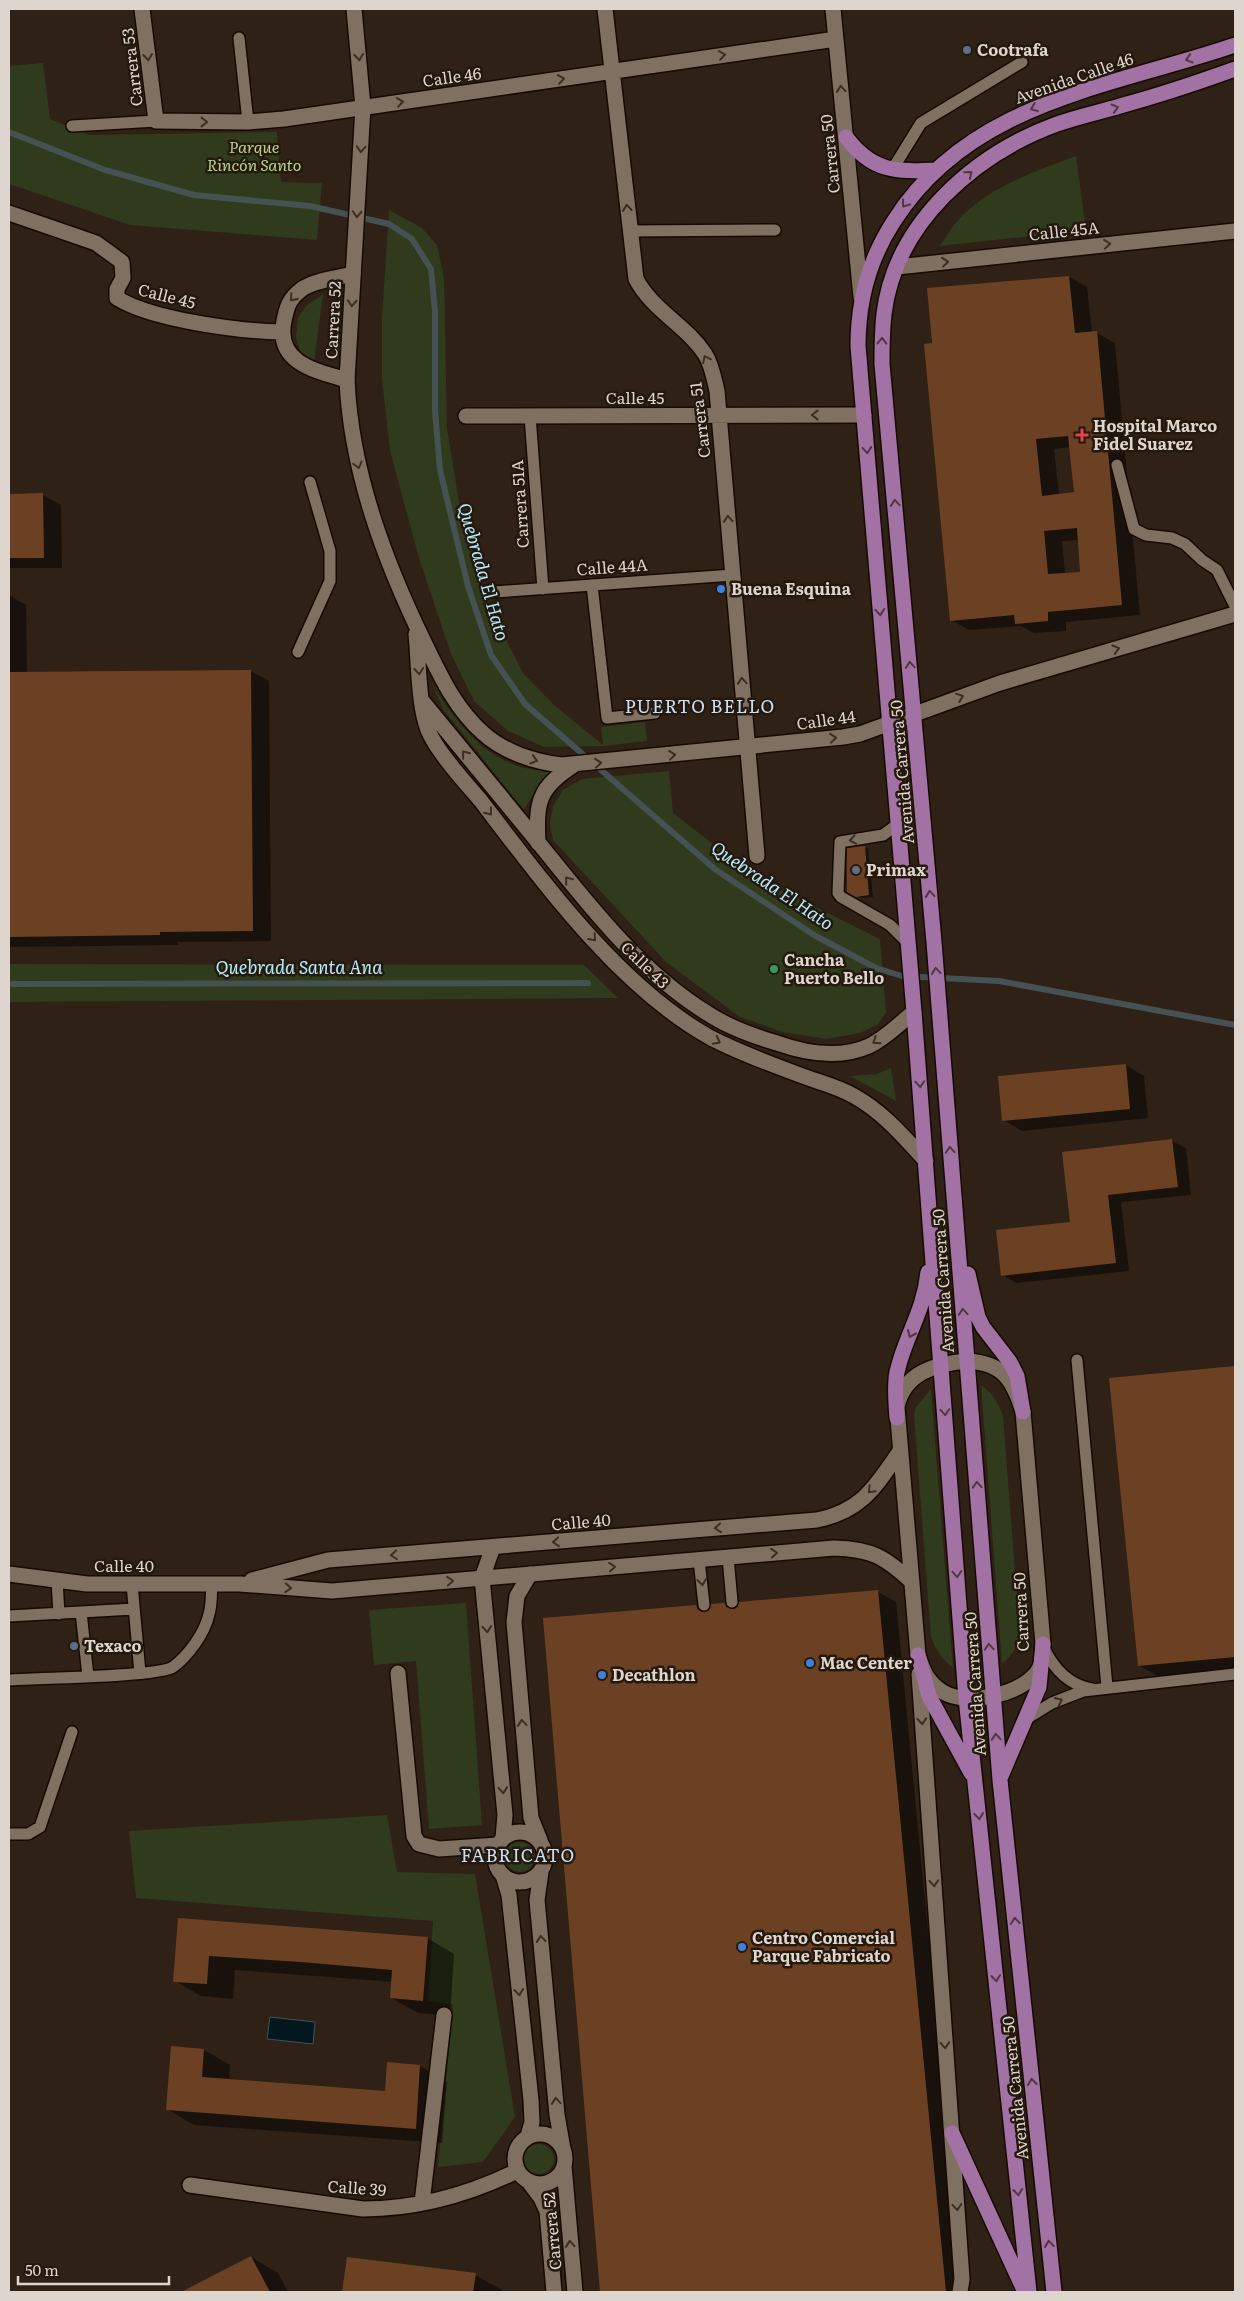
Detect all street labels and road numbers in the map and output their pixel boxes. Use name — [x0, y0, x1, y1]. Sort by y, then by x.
street label: Carrera 53 — [114, 27, 148, 108]
street label: Avenida Calle 46 — [1011, 45, 1137, 109]
street label: Calle 46 — [421, 60, 483, 92]
street label: Carrera 50 — [813, 113, 845, 195]
street label: Calle 45A — [1028, 214, 1100, 246]
street label: Calle 45 — [136, 276, 199, 314]
street label: Carrera 52 — [318, 280, 346, 360]
street label: Carrera 51 — [682, 380, 716, 460]
street label: Calle 45 — [606, 385, 664, 409]
street label: Carrera 51A — [504, 459, 534, 549]
street label: Calle 44A — [576, 552, 648, 580]
street label: Avenida Carrera 50 — [883, 699, 919, 845]
street label: Calle 44 — [795, 703, 857, 735]
street label: Calle 43 — [616, 935, 675, 993]
street label: Avenida Carrera 50 — [925, 1208, 959, 1354]
street label: Calle 40 — [550, 1506, 612, 1536]
street label: Calle 40 — [94, 1553, 154, 1577]
street label: Carrera 50 — [1006, 1572, 1034, 1652]
street label: Avenida Carrera 50 — [957, 1611, 991, 1757]
street label: Avenida Carrera 50 — [995, 2015, 1033, 2161]
street label: Calle 39 — [327, 2173, 387, 2201]
street label: Carrera 52 — [536, 2191, 566, 2271]

